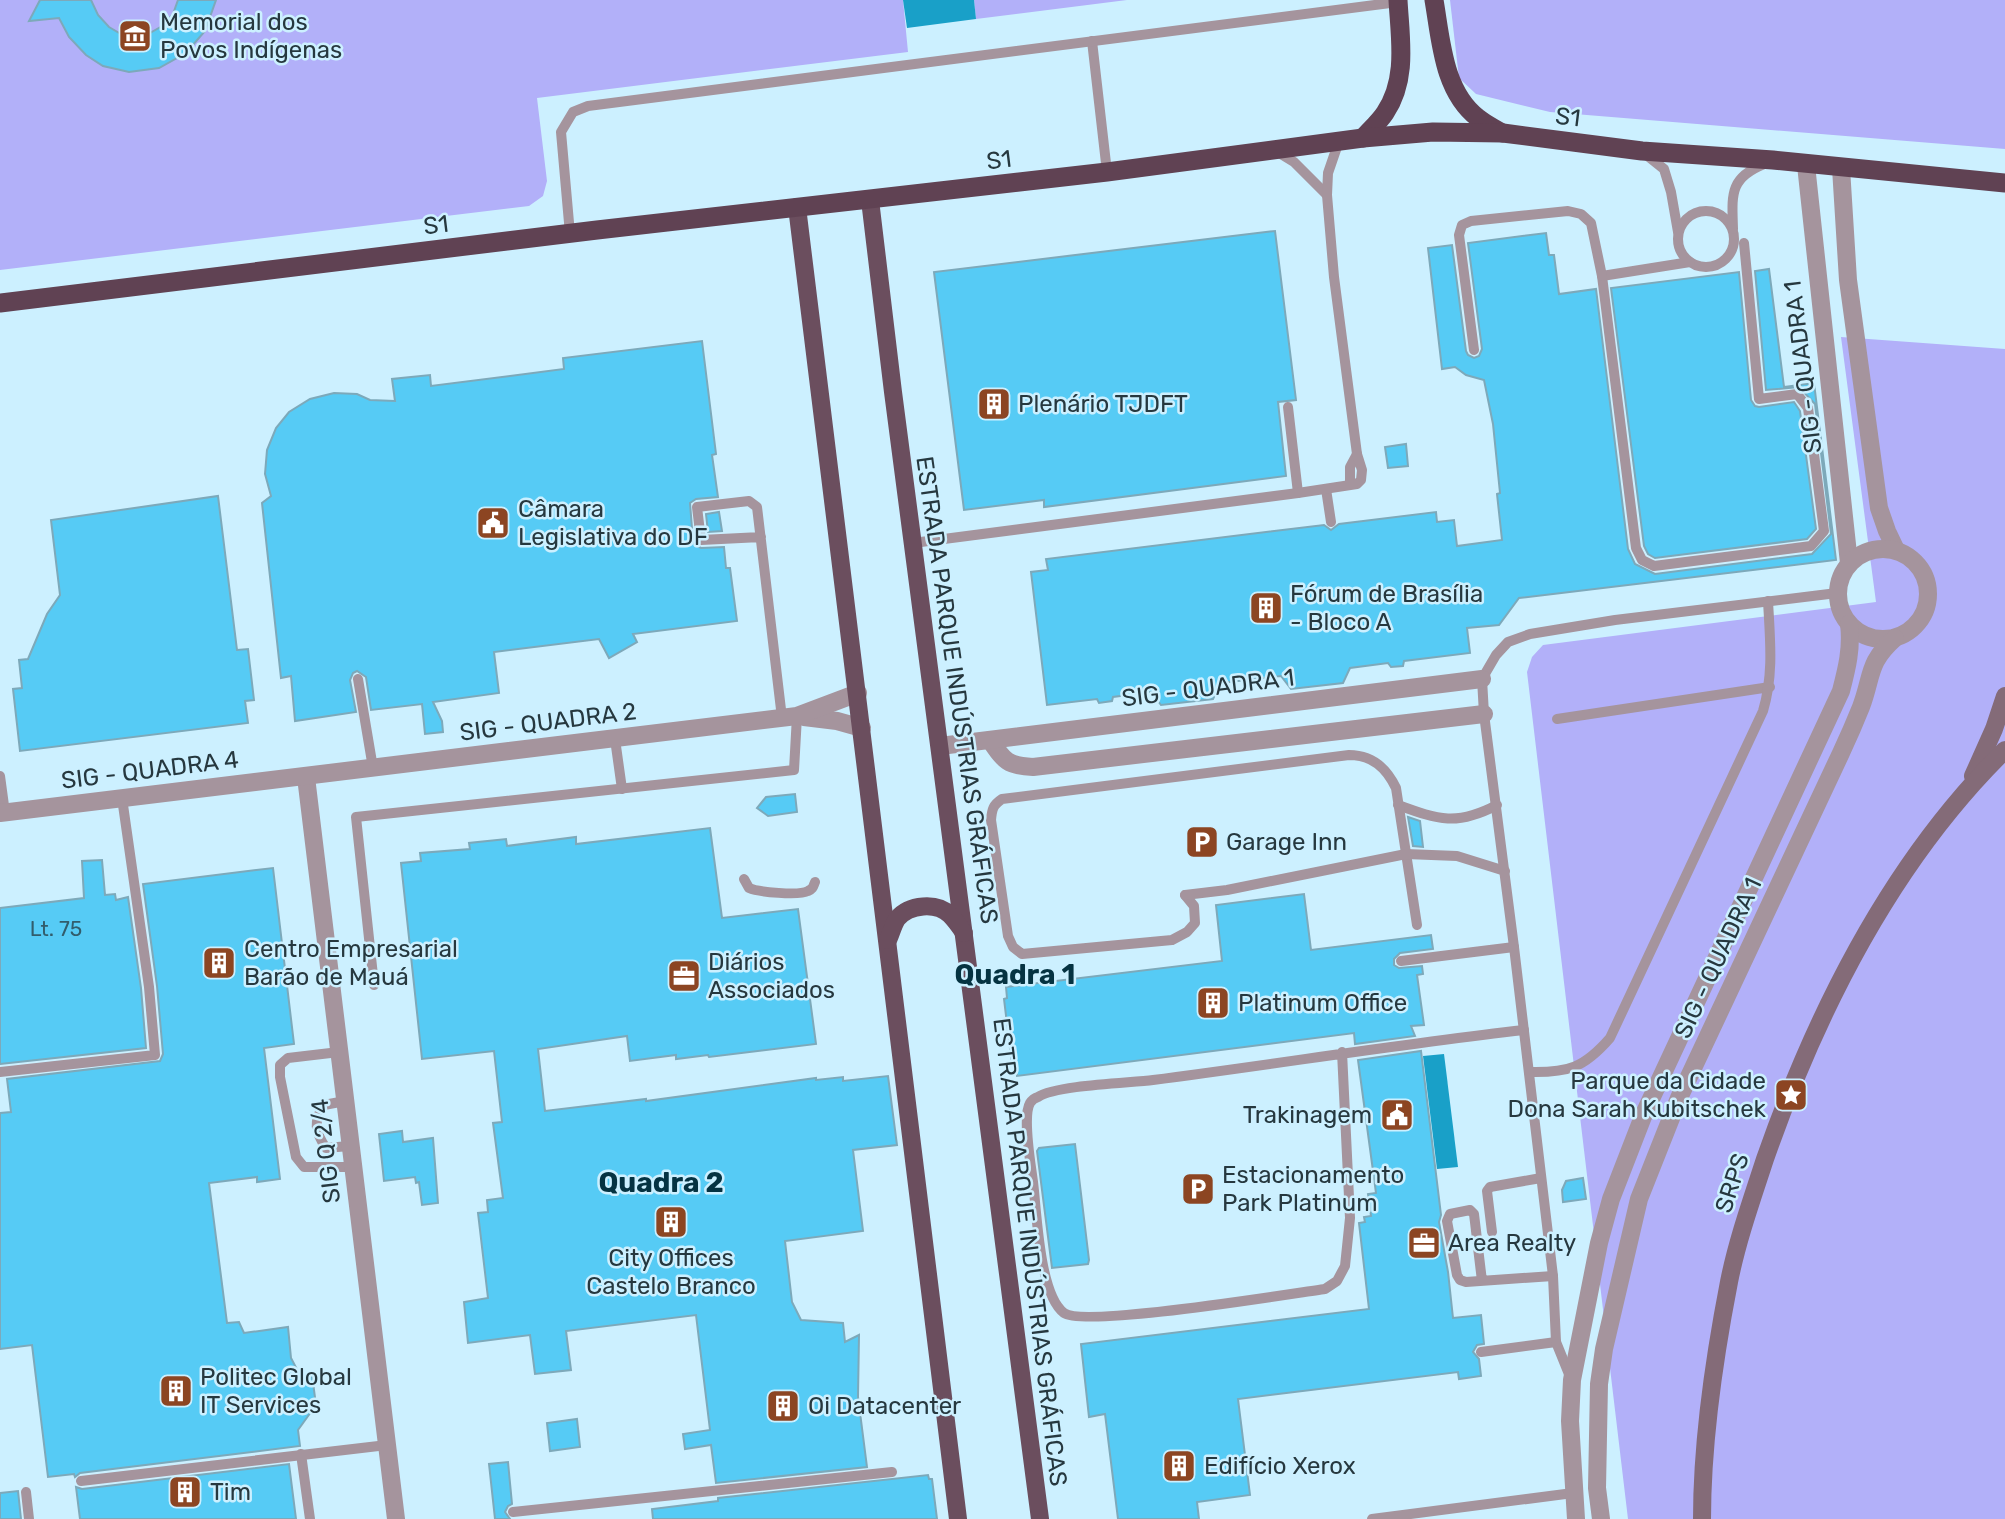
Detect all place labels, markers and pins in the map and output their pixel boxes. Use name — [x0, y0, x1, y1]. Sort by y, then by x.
place label: Memorial dos Povos Indígenas — [160, 8, 342, 64]
museum icon: Memorial dos Povos Indígenas — [116, 17, 154, 55]
building icon: Plenário TJDFT — [975, 385, 1013, 423]
place label: Plenário TJDFT — [1018, 390, 1188, 418]
place label: Câmara Legislativa do DF — [518, 495, 708, 551]
public building icon: Câmara Legislativa do DF — [474, 504, 512, 542]
place label: Fórum de Brasília - Bloco A — [1290, 580, 1483, 636]
building icon: Fórum de Brasília - Bloco A — [1247, 589, 1285, 627]
parking icon: Garage Inn — [1183, 823, 1221, 861]
place label: Garage Inn — [1226, 828, 1347, 856]
place label: Centro Empresarial Barão de Mauá — [244, 935, 458, 991]
building icon: Centro Empresarial Barão de Mauá — [200, 944, 238, 982]
place label: Diários Associados — [708, 948, 835, 1004]
office icon: Diários Associados — [665, 957, 703, 995]
building icon: Platinum Office — [1194, 984, 1232, 1022]
place label: Platinum Office — [1238, 989, 1407, 1017]
place label: Parque da Cidade Dona Sarah Kubitschek — [1507, 1067, 1767, 1123]
place icon: Parque da Cidade Dona Sarah Kubitschek — [1772, 1076, 1810, 1114]
public building icon: Trakinagem — [1378, 1096, 1416, 1134]
place label: Trakinagem — [1243, 1101, 1372, 1129]
place label: Estacionamento Park Platinum — [1222, 1161, 1404, 1217]
parking icon: Estacionamento Park Platinum — [1179, 1170, 1217, 1208]
building icon: City Offices Castelo Branco — [652, 1203, 690, 1241]
office icon: Area Realty — [1405, 1224, 1443, 1262]
place label: Area Realty — [1448, 1229, 1576, 1257]
place label: City Offices Castelo Branco — [586, 1244, 756, 1300]
place label: Politec Global IT Services — [200, 1363, 352, 1419]
building icon: Politec Global IT Services — [157, 1372, 195, 1410]
building icon: Oi Datacenter — [764, 1387, 802, 1425]
place label: Oi Datacenter — [808, 1392, 961, 1420]
building icon: Edifício Xerox — [1160, 1447, 1198, 1485]
place label: Edifício Xerox — [1204, 1452, 1356, 1480]
building icon: Tim — [166, 1473, 204, 1511]
place label: Tim — [210, 1478, 251, 1506]

